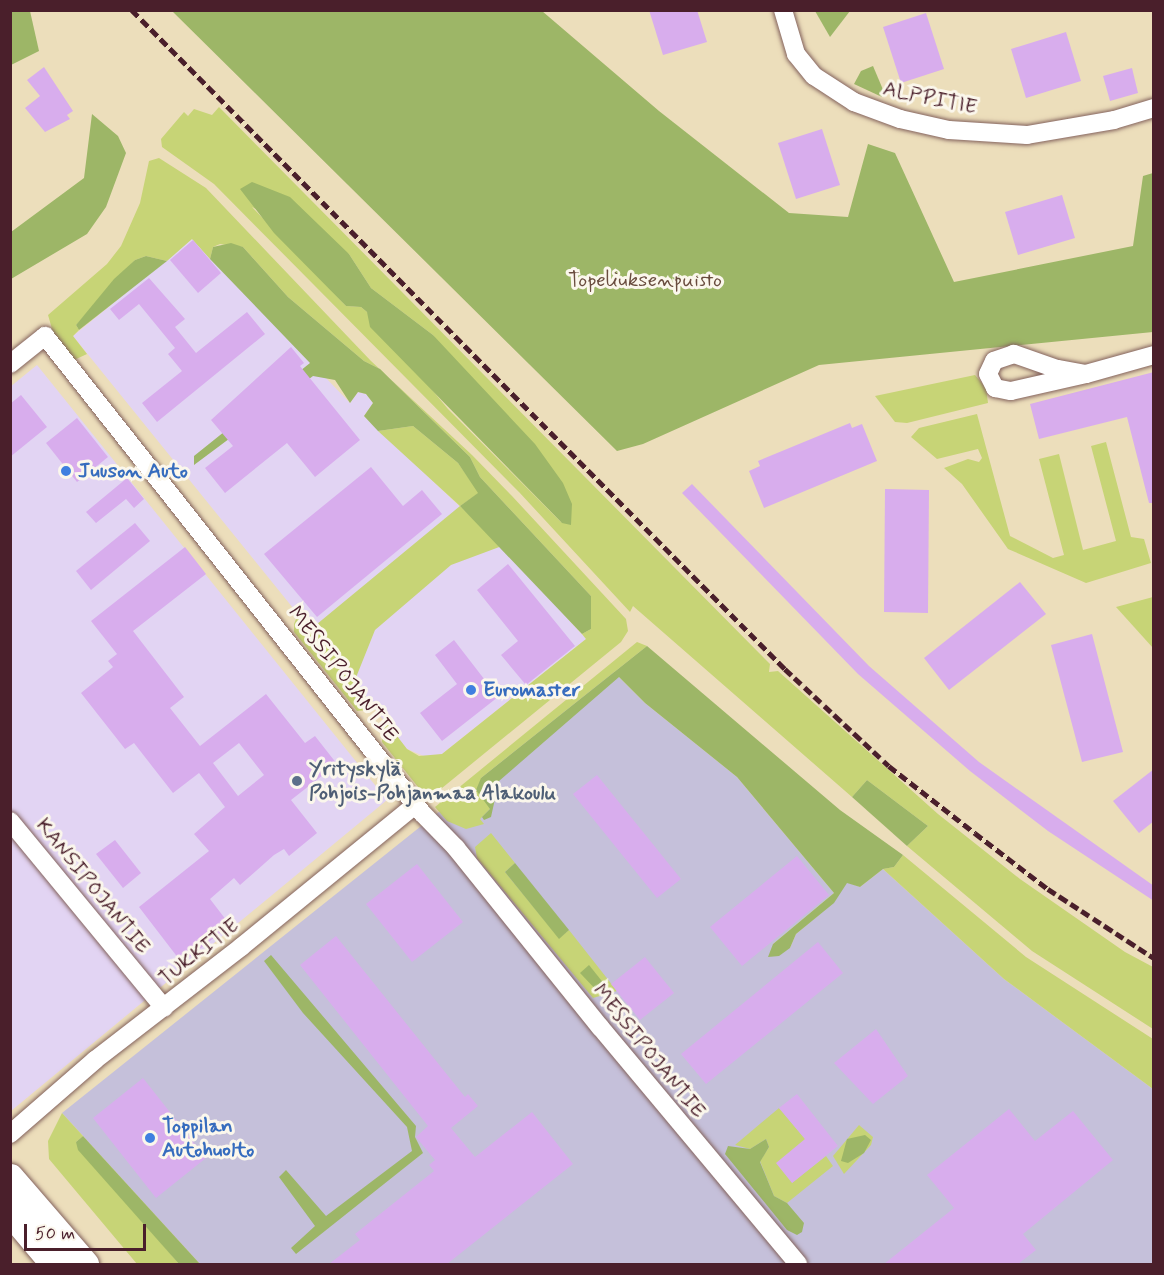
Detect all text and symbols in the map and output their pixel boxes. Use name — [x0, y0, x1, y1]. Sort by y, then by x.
street label: ALPPITIE — [881, 76, 979, 120]
park label: Topeliuksenpuisto — [568, 267, 722, 293]
place label: Juuson Auto — [78, 458, 188, 484]
marker: Juuson Auto — [59, 464, 73, 478]
street label: MESSIPOJANTIE — [282, 601, 404, 747]
place label: Euromaster — [483, 677, 581, 703]
marker: Euromaster — [464, 683, 478, 697]
place label: Yrityskylä Pohjois-Pohjanmaa Alakoulu — [309, 756, 551, 806]
marker: Yrityskylä Pohjois-Pohjanmaa Alakoulu — [290, 774, 304, 788]
street label: KANSIPOJANTIE — [31, 813, 155, 959]
street label: TUKKITIE — [154, 913, 244, 991]
street label: MESSIPOJANTIE — [587, 979, 711, 1123]
place label: Toppilan Autohuolto — [162, 1113, 254, 1163]
marker: Toppilan Autohuolto — [143, 1131, 157, 1145]
scale bar — [27, 1212, 148, 1250]
text: 50 m — [35, 1222, 75, 1246]

